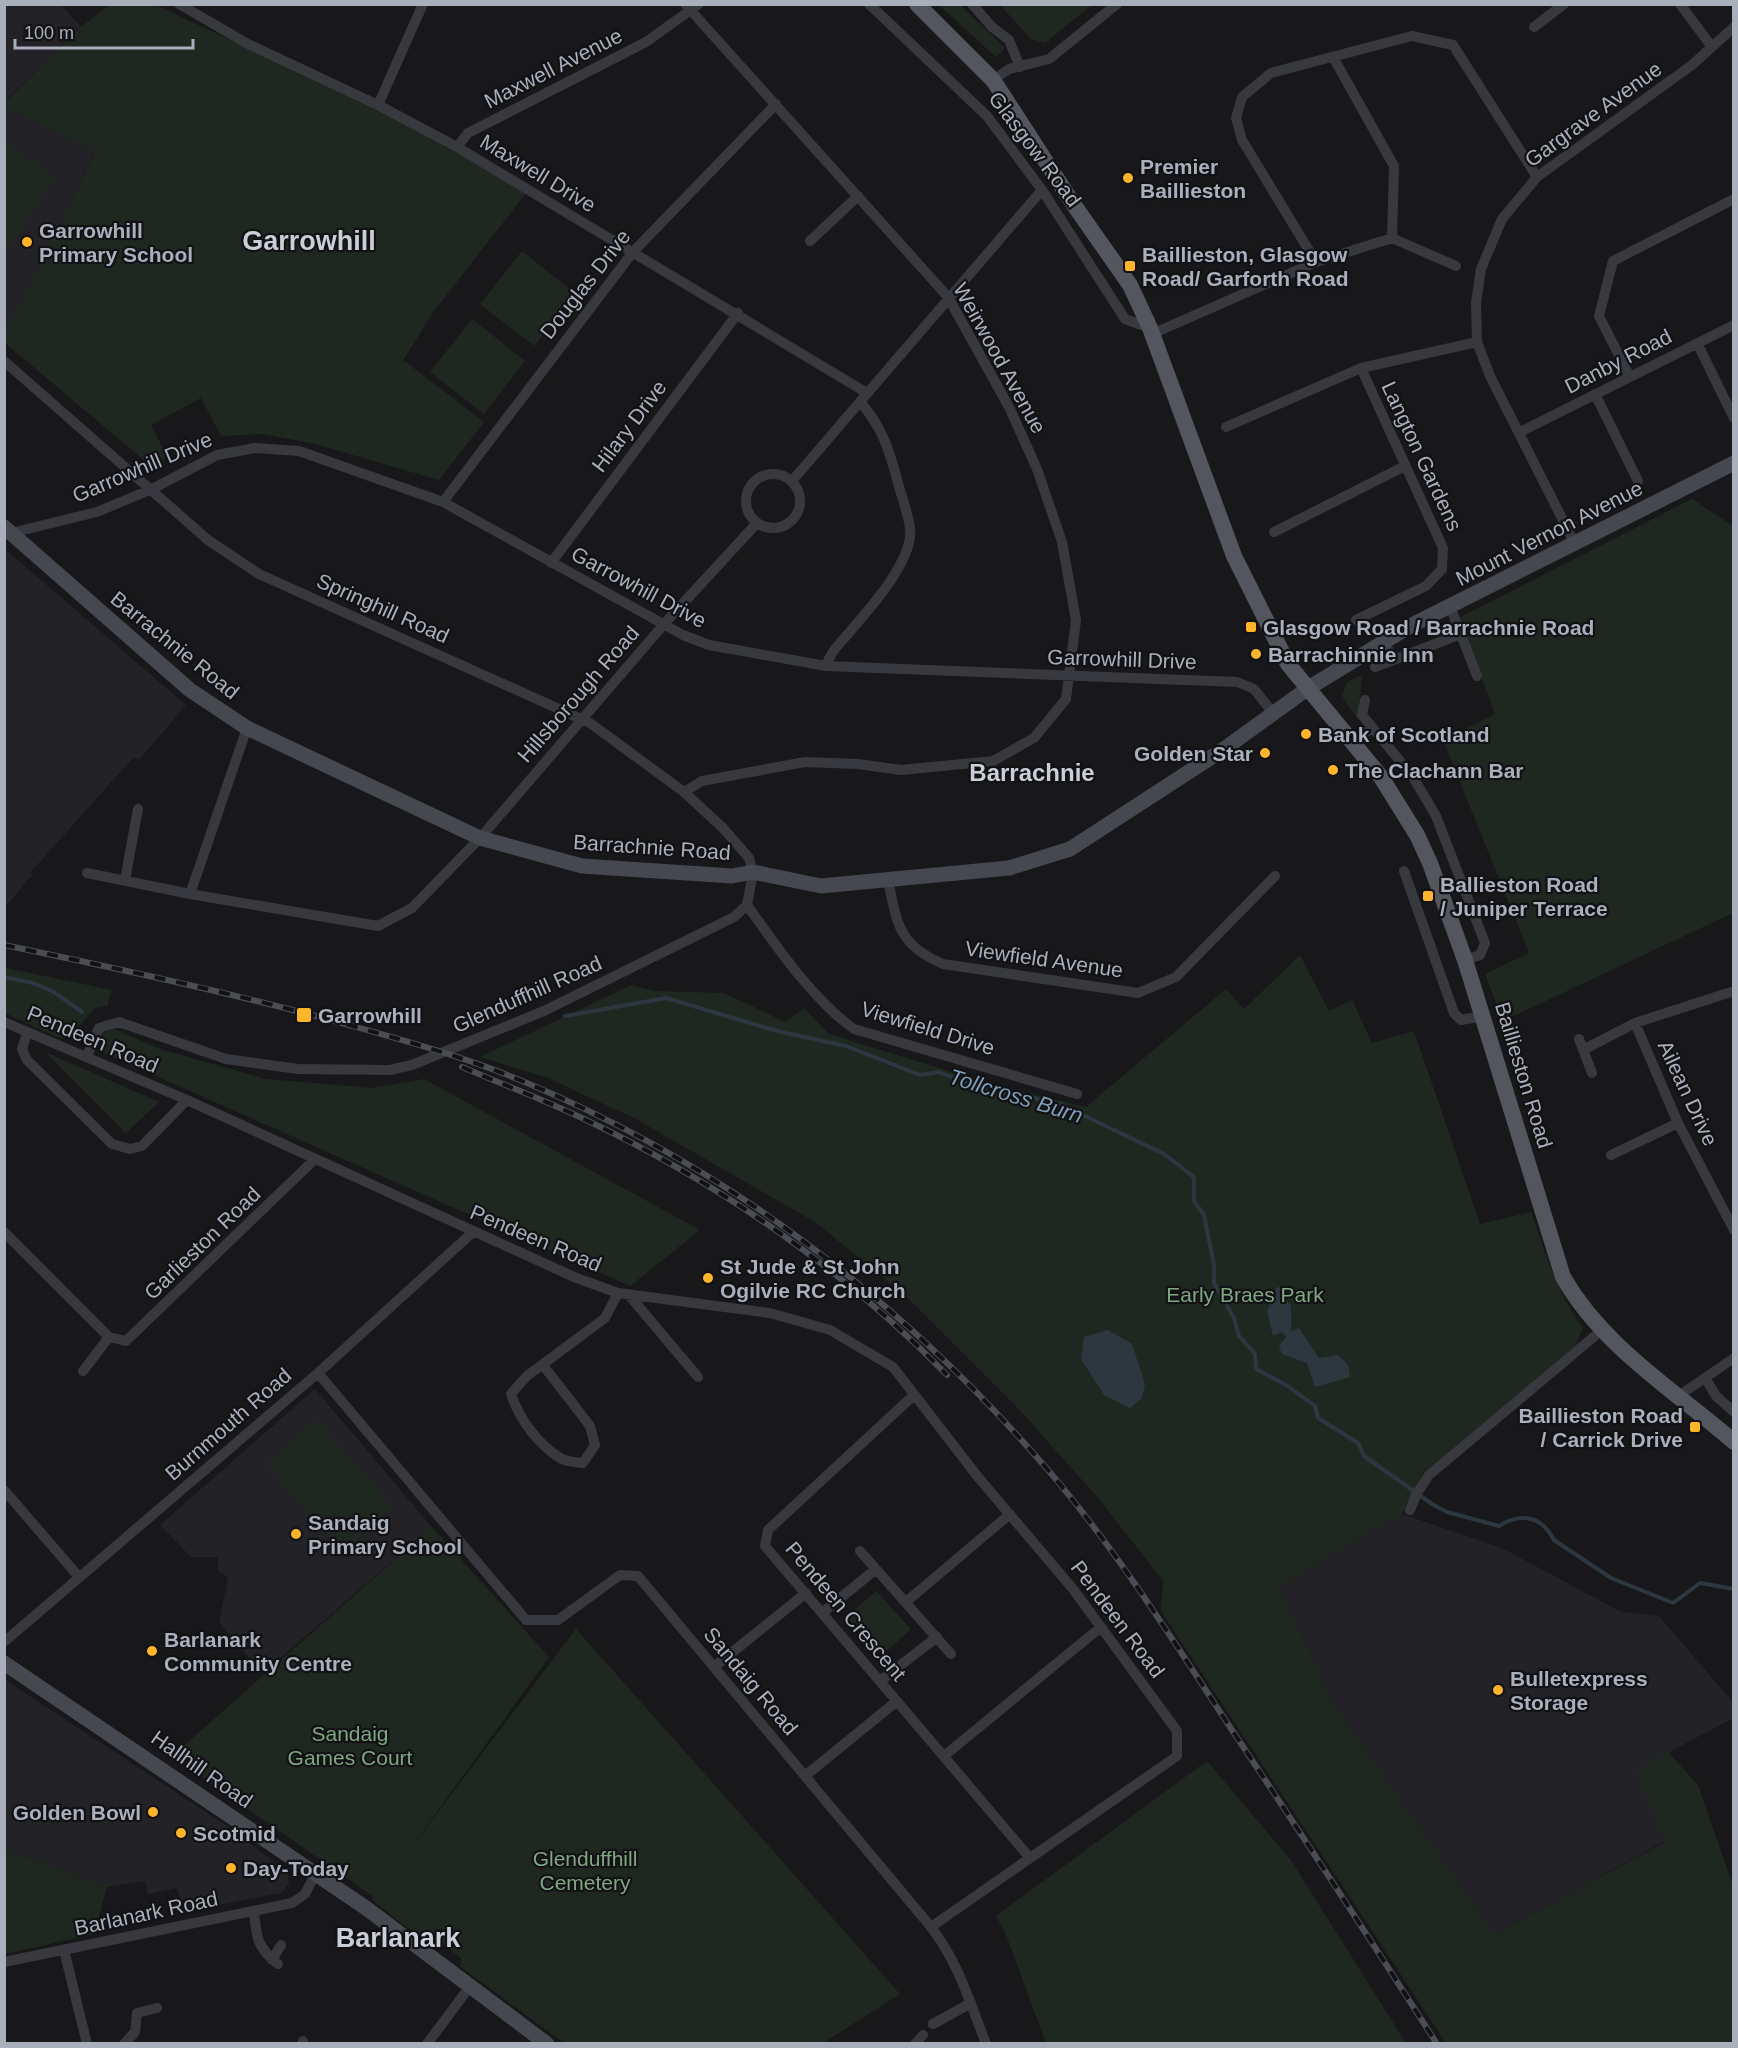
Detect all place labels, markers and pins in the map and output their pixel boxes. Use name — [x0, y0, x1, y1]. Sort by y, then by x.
place label: Premier Baillieston — [1140, 155, 1246, 202]
marker: Premier Baillieston — [1121, 171, 1135, 185]
place label: Garrowhill Primary School — [39, 219, 193, 266]
marker: Garrowhill Primary School — [20, 235, 34, 249]
place label: Baillieston, Glasgow Road/ Garforth Road — [1142, 243, 1349, 290]
marker: Baillieston, Glasgow Road/ Garforth Road — [1123, 259, 1137, 273]
place label: Glasgow Road / Barrachnie Road — [1263, 616, 1594, 639]
marker: Glasgow Road / Barrachnie Road — [1244, 620, 1258, 634]
place label: Barrachinnie Inn — [1268, 643, 1434, 666]
marker: Barrachinnie Inn — [1249, 647, 1263, 661]
place label: Bank of Scotland — [1318, 723, 1490, 746]
marker: Bank of Scotland — [1299, 727, 1313, 741]
place label: Golden Star — [1134, 742, 1253, 765]
marker: Golden Star — [1258, 746, 1272, 760]
place label: The Clachann Bar — [1345, 759, 1524, 782]
marker: The Clachann Bar — [1326, 763, 1340, 777]
place label: Ballieston Road / Juniper Terrace — [1440, 873, 1608, 920]
marker: Ballieston Road / Juniper Terrace — [1421, 889, 1435, 903]
place label: Garrowhill — [318, 1004, 422, 1027]
marker: Garrowhill — [295, 1006, 313, 1024]
place label: St Jude & St John Ogilvie RC Church — [720, 1255, 906, 1302]
marker: St Jude & St John Ogilvie RC Church — [701, 1271, 715, 1285]
place label: Baillieston Road / Carrick Drive — [1518, 1404, 1683, 1451]
marker: Baillieston Road / Carrick Drive — [1688, 1420, 1702, 1434]
place label: Sandaig Primary School — [308, 1511, 462, 1558]
marker: Sandaig Primary School — [289, 1527, 303, 1541]
place label: Barlanark Community Centre — [164, 1628, 352, 1675]
marker: Barlanark Community Centre — [145, 1644, 159, 1658]
place label: Bulletexpress Storage — [1510, 1667, 1648, 1714]
marker: Bulletexpress Storage — [1491, 1683, 1505, 1697]
place label: Golden Bowl — [13, 1801, 141, 1824]
marker: Golden Bowl — [146, 1805, 160, 1819]
place label: Scotmid — [193, 1822, 276, 1845]
marker: Scotmid — [174, 1826, 188, 1840]
place label: Day-Today — [243, 1857, 349, 1880]
marker: Day-Today — [224, 1861, 238, 1875]

